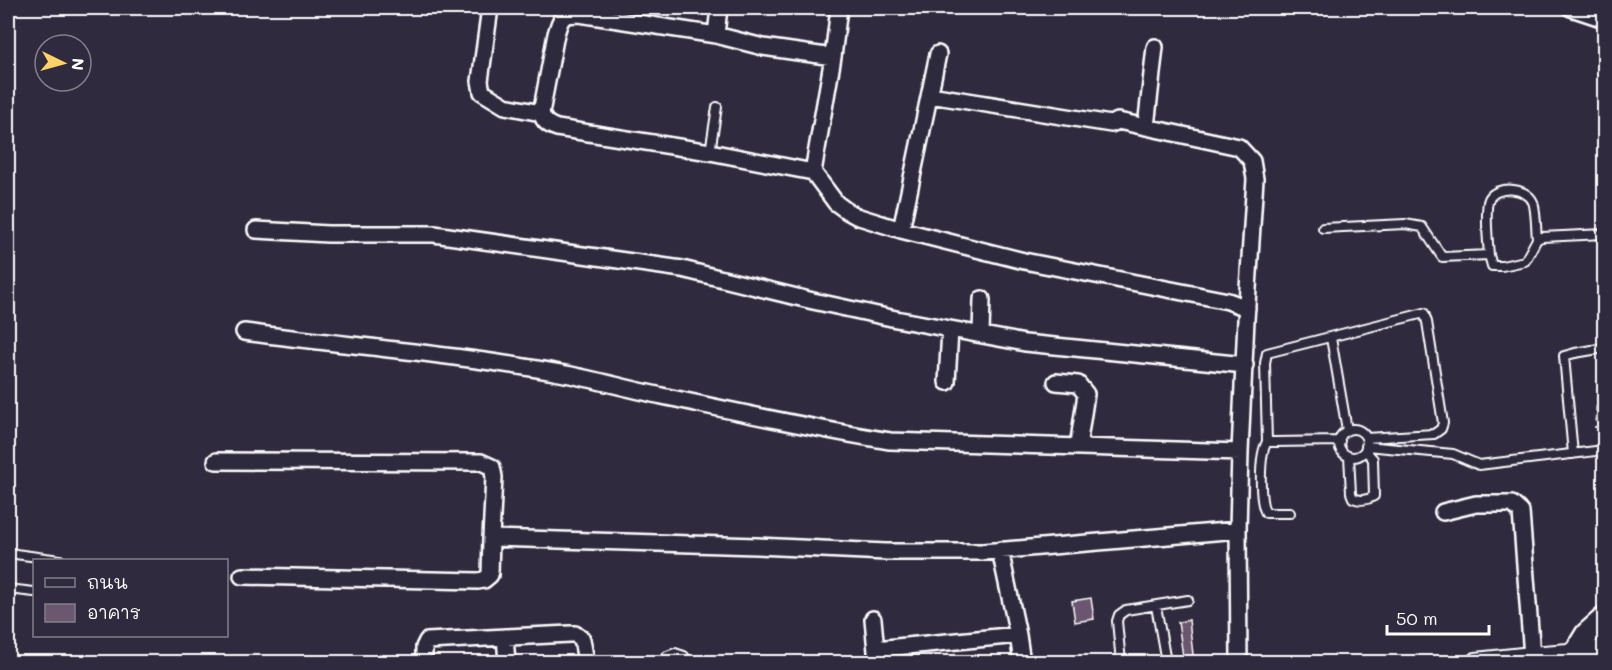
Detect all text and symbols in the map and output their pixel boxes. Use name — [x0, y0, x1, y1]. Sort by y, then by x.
north arrow — [33, 33, 93, 93]
text: N — [67, 57, 89, 71]
legend — [33, 559, 228, 637]
text: ถนน — [87, 570, 128, 594]
scale bar — [1387, 598, 1489, 636]
text: อาคาร — [87, 600, 141, 624]
text: 50 m — [1396, 606, 1438, 630]

